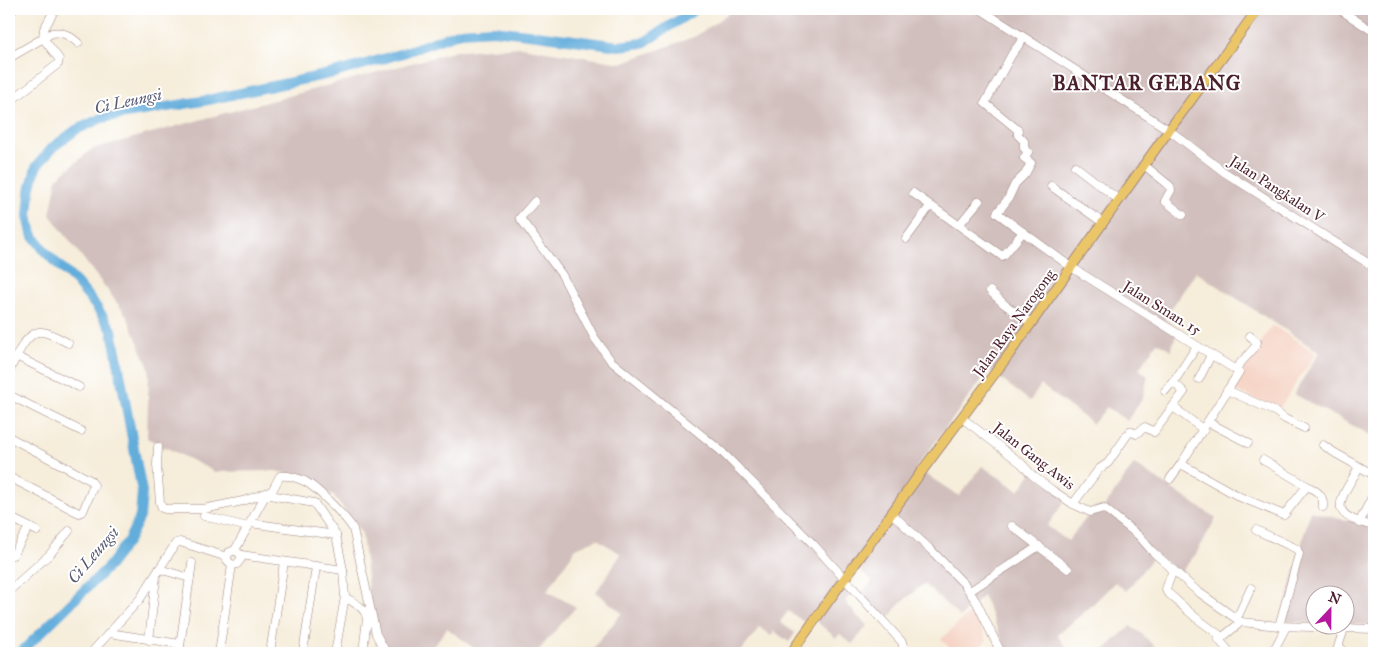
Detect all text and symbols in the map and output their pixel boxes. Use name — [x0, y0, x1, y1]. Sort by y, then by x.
district label: BANTAR GEBANG — [1053, 71, 1241, 95]
water label: Ci Leungsi — [93, 85, 164, 117]
street label: Jalan Pangkalan V — [1224, 151, 1328, 227]
street label: Jalan Raya Narogong — [968, 265, 1061, 383]
street label: Jalan Sman. 15 — [1117, 276, 1204, 340]
street label: Jalan Gang Awis — [987, 417, 1078, 494]
water label: Ci Leungsi — [63, 523, 123, 587]
north arrow — [1306, 584, 1356, 634]
text: N — [1326, 588, 1343, 609]

